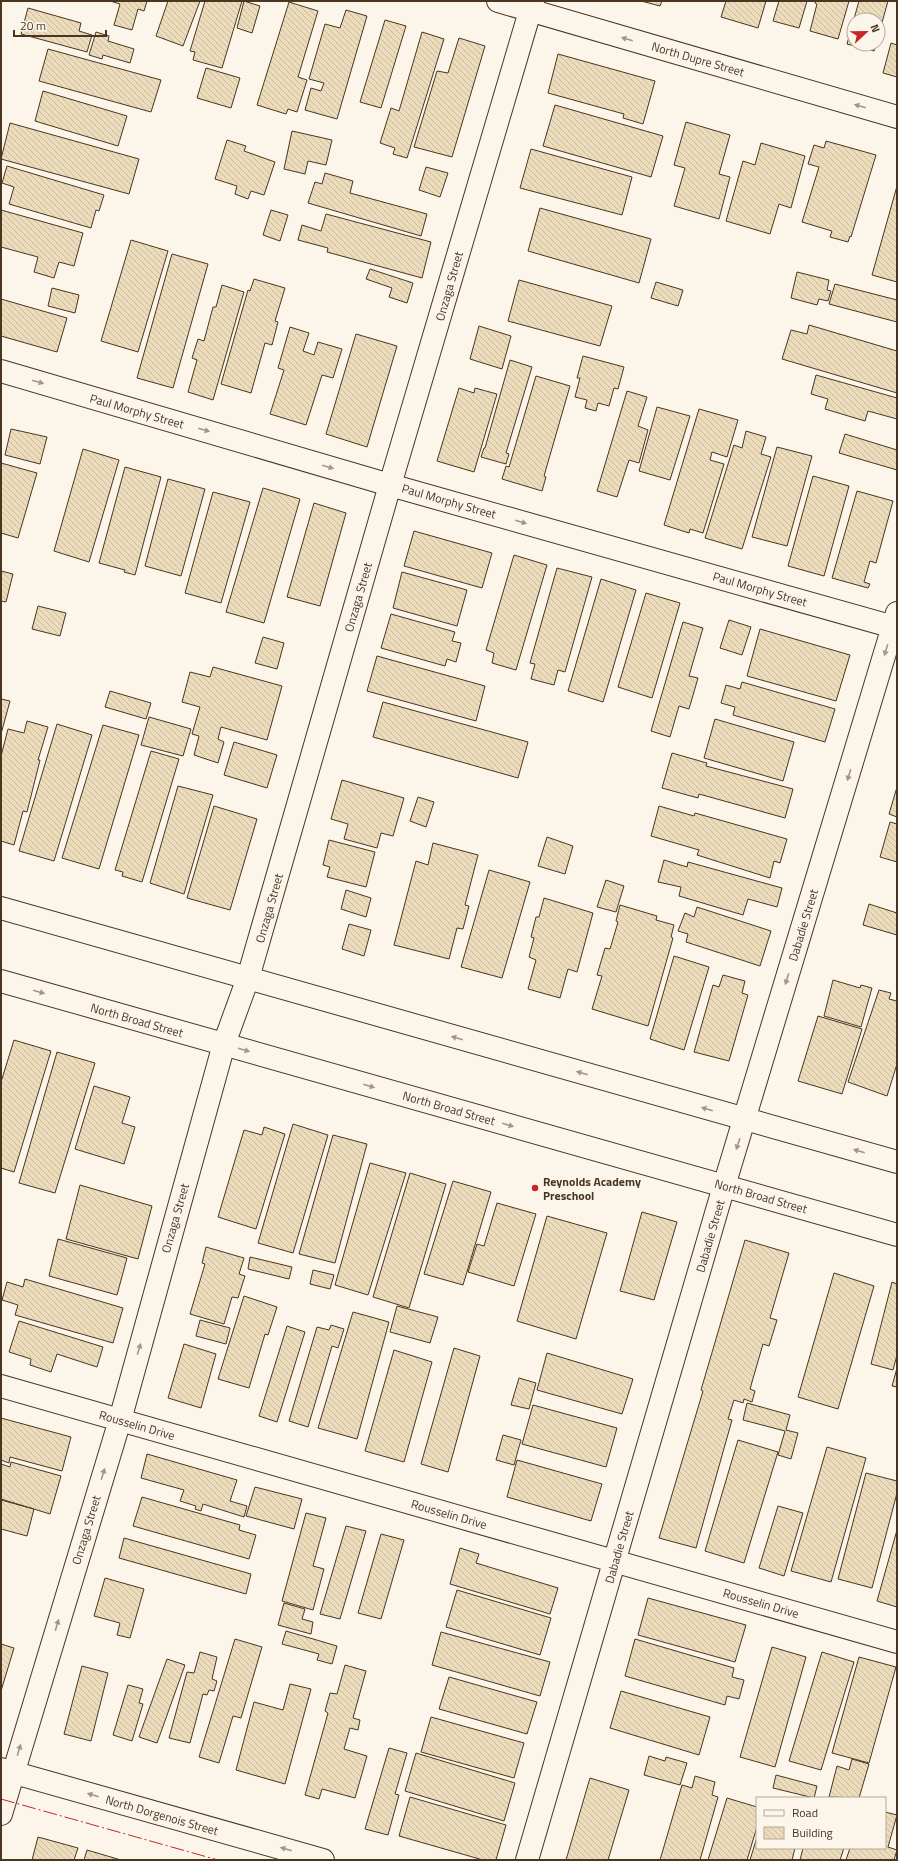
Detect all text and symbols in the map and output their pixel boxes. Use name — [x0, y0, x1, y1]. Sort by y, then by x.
scale bar — [14, 12, 106, 38]
north arrow — [846, 12, 886, 52]
text: 20 m — [20, 16, 46, 35]
text: N — [866, 22, 884, 35]
one-way arrow — [621, 36, 633, 42]
street label: North Dupre Street — [649, 37, 747, 82]
one-way arrow — [853, 103, 865, 109]
street label: Onzaga Street — [430, 248, 468, 323]
one-way arrow — [33, 379, 45, 385]
street label: Paul Morphy Street — [88, 388, 187, 434]
one-way arrow — [197, 428, 210, 434]
one-way arrow — [323, 464, 335, 470]
street label: Paul Morphy Street — [400, 478, 499, 524]
one-way arrow — [515, 519, 527, 525]
street label: Onzaga Street — [339, 559, 377, 634]
street label: Paul Morphy Street — [711, 566, 810, 612]
one-way arrow — [883, 644, 889, 656]
one-way arrow — [846, 769, 852, 781]
street label: Onzaga Street — [250, 870, 288, 945]
street label: Dabadie Street — [783, 886, 823, 963]
one-way arrow — [784, 974, 790, 986]
one-way arrow — [32, 989, 45, 995]
street label: North Broad Street — [88, 998, 186, 1043]
one-way arrow — [451, 1035, 463, 1041]
one-way arrow — [239, 1047, 251, 1053]
one-way arrow — [576, 1070, 588, 1076]
one-way arrow — [364, 1083, 376, 1089]
street label: North Broad Street — [400, 1086, 498, 1131]
one-way arrow — [701, 1105, 714, 1111]
one-way arrow — [502, 1122, 514, 1128]
one-way arrow — [734, 1139, 740, 1151]
one-way arrow — [853, 1148, 865, 1154]
place label: Reynolds Academy Preschool — [543, 1172, 641, 1205]
street label: North Broad Street — [712, 1174, 810, 1219]
street label: Onzaga Street — [156, 1180, 194, 1255]
marker: Reynolds Academy Preschool — [530, 1183, 540, 1193]
street label: Dabadie Street — [691, 1197, 730, 1275]
one-way arrow — [136, 1343, 142, 1355]
street label: Rousselin Drive — [97, 1405, 177, 1445]
one-way arrow — [100, 1468, 106, 1480]
street label: Onzaga Street — [66, 1492, 106, 1567]
street label: Rousselin Drive — [409, 1494, 489, 1534]
street label: Dabadie Street — [600, 1508, 639, 1586]
street label: Rousselin Drive — [721, 1583, 801, 1623]
one-way arrow — [54, 1619, 60, 1631]
one-way arrow — [16, 1743, 22, 1755]
street label: North Dorgenois Street — [103, 1790, 221, 1840]
one-way arrow — [87, 1792, 99, 1798]
legend — [756, 1797, 886, 1849]
text: Road — [792, 1803, 818, 1822]
text: Building — [792, 1823, 833, 1842]
one-way arrow — [279, 1846, 292, 1852]

